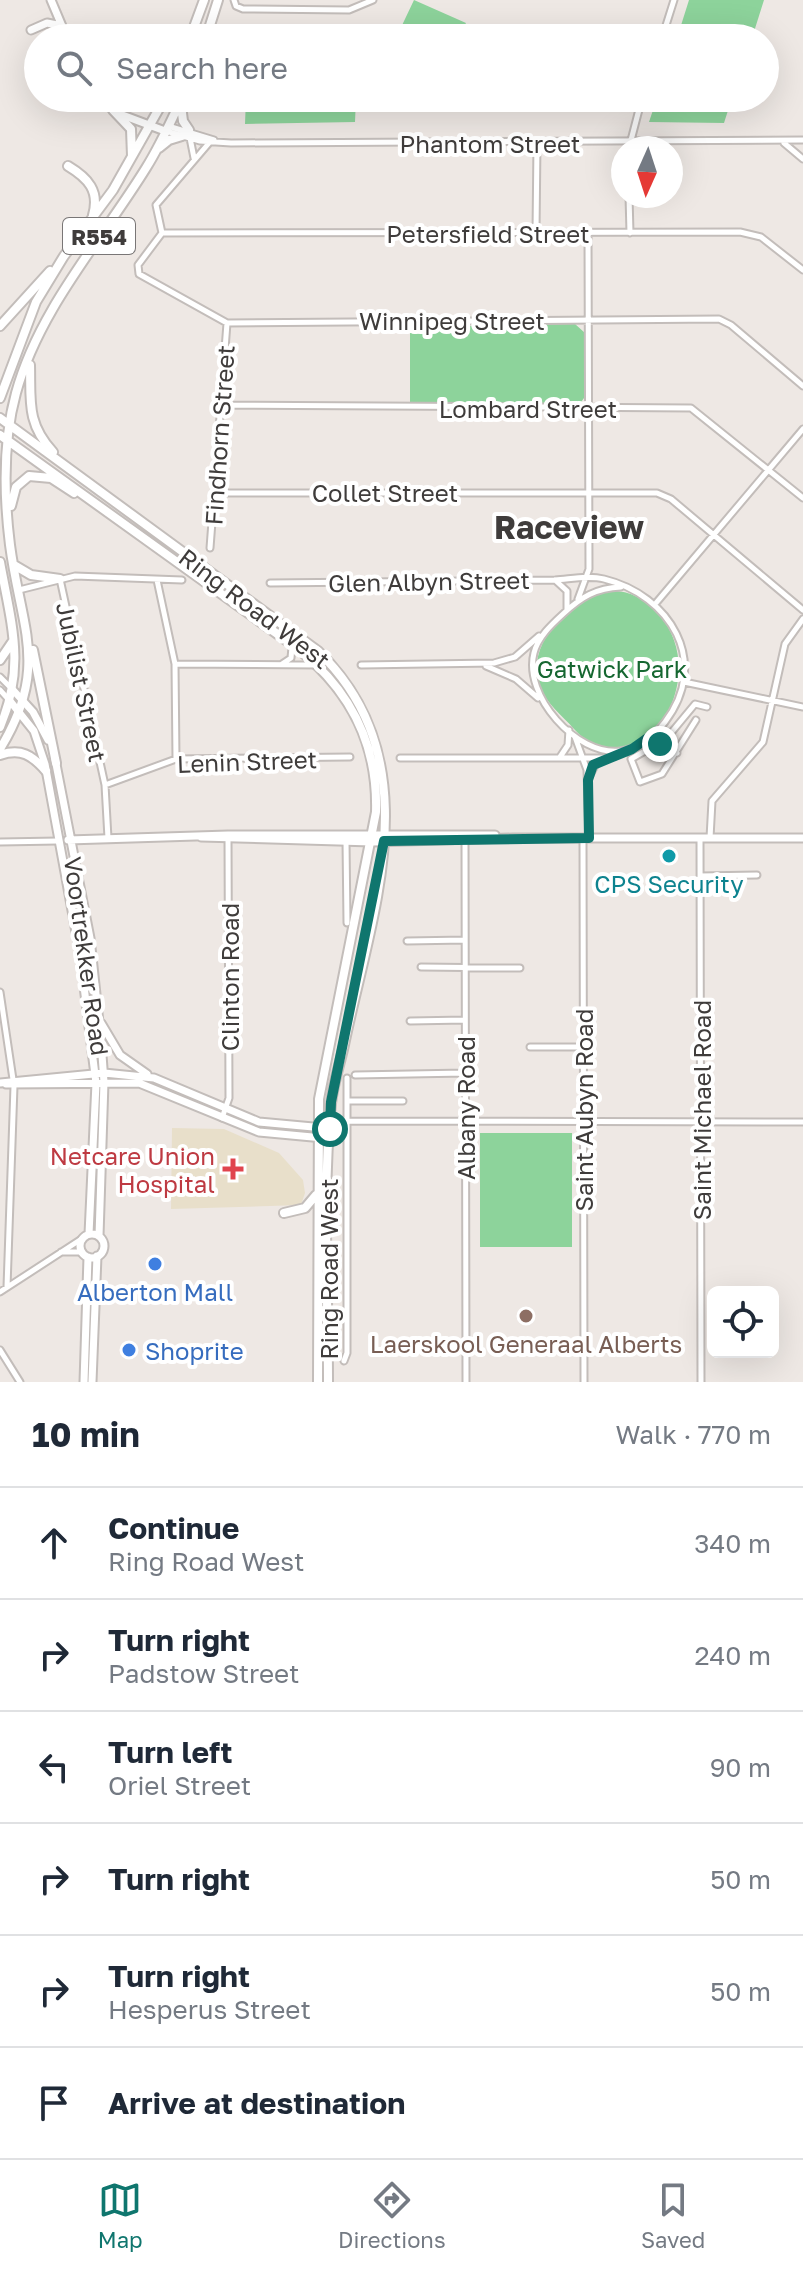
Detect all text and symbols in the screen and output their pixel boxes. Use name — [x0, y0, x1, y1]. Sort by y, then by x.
search box — [24, 24, 779, 112]
icon: search — [52, 46, 96, 90]
text: Search here — [116, 50, 288, 86]
street label: Phantom Street — [400, 129, 580, 158]
north arrow — [611, 136, 683, 208]
road number: R554 — [63, 218, 135, 254]
street label: Petersfield Street — [386, 219, 590, 248]
street label: Winnipeg Street — [359, 306, 545, 335]
street label: Findhorn Street — [198, 344, 240, 526]
street label: Lombard Street — [439, 394, 617, 423]
street label: Collet Street — [312, 478, 458, 507]
district label: Raceview — [494, 508, 645, 546]
street label: Ring Road West — [174, 542, 336, 674]
street label: Glen Albyn Street — [328, 565, 530, 597]
street label: Jubilist Street — [51, 600, 113, 764]
park label: Gatwick Park — [537, 654, 687, 683]
route end — [642, 726, 678, 762]
street label: Lenin Street — [176, 744, 318, 778]
marker: CPS Security — [660, 847, 678, 865]
street label: Voortrekker Road — [59, 855, 115, 1057]
place label: CPS Security — [594, 869, 744, 898]
street label: Clinton Road — [215, 903, 244, 1051]
street label: Saint Michael Road — [687, 1000, 716, 1220]
street label: Saint Aubyn Road — [569, 1009, 598, 1211]
street label: Albany Road — [451, 1036, 480, 1180]
route start — [312, 1111, 348, 1147]
place label: Netcare Union Hospital — [50, 1141, 215, 1198]
marker: Netcare Union Hospital — [222, 1158, 244, 1180]
street label: Ring Road West — [314, 1178, 343, 1360]
marker: Alberton Mall — [146, 1255, 164, 1273]
place label: Alberton Mall — [77, 1277, 233, 1306]
map controls — [707, 1286, 779, 1358]
button: locate — [707, 1286, 779, 1358]
marker: Laerskool Generaal Alberts — [517, 1307, 535, 1325]
place label: Laerskool Generaal Alberts — [370, 1329, 682, 1358]
place label: Shoprite — [145, 1336, 244, 1365]
marker: Shoprite — [120, 1341, 138, 1359]
text: 10 min — [32, 1414, 140, 1454]
text: Walk · 770 m — [615, 1419, 771, 1450]
text: Continue — [108, 1510, 239, 1546]
icon: ahead — [32, 1521, 76, 1565]
text: 340 m — [694, 1528, 771, 1559]
text: Ring Road West — [108, 1546, 305, 1577]
text: Turn right — [108, 1622, 250, 1658]
icon: right — [32, 1633, 76, 1677]
text: 240 m — [694, 1640, 771, 1671]
text: Padstow Street — [108, 1658, 300, 1689]
text: Turn left — [108, 1734, 233, 1770]
icon: left — [32, 1745, 76, 1789]
text: 90 m — [710, 1752, 771, 1783]
text: Oriel Street — [108, 1770, 251, 1801]
icon: right — [32, 1857, 76, 1901]
text: Turn right — [108, 1861, 250, 1897]
text: 50 m — [710, 1864, 771, 1895]
text: Turn right — [108, 1958, 250, 1994]
icon: right — [32, 1969, 76, 2013]
text: 50 m — [710, 1976, 771, 2007]
text: Hesperus Street — [108, 1994, 311, 2025]
icon: arrive — [32, 2081, 76, 2125]
text: Arrive at destination — [108, 2085, 405, 2121]
tab: Map — [98, 2178, 143, 2253]
tab: Directions — [338, 2178, 446, 2253]
tab: Saved — [641, 2178, 705, 2253]

